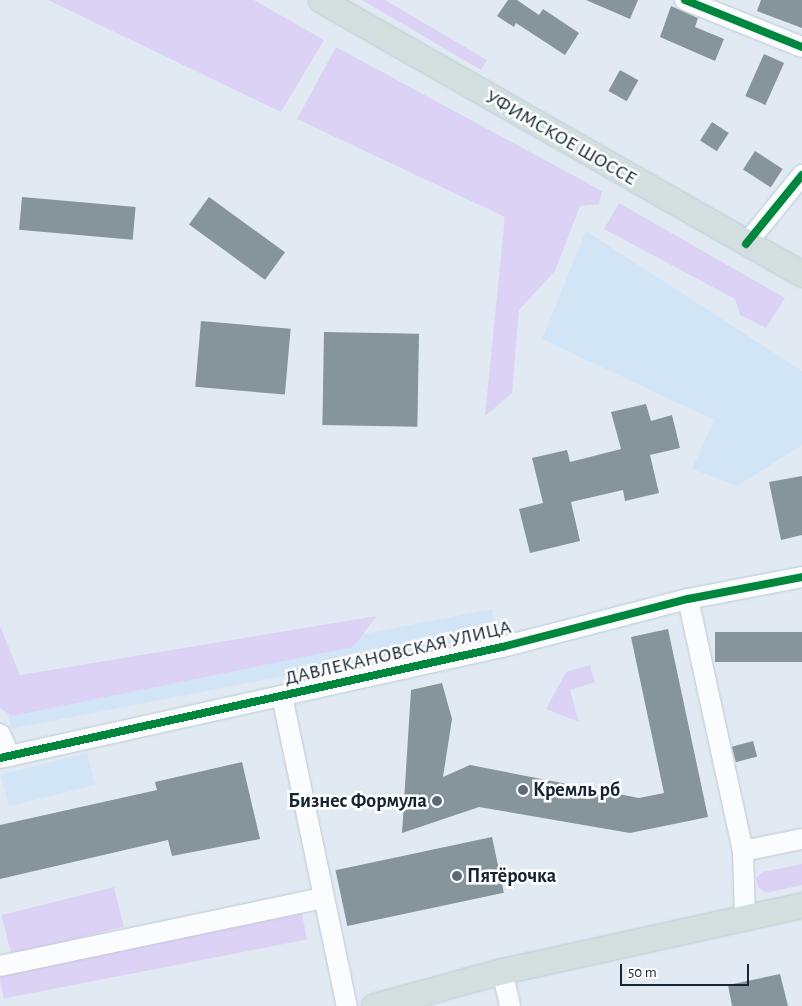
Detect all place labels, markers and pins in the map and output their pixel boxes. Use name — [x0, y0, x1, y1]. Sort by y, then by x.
place label: Кремль рб — [533, 778, 620, 802]
marker: Кремль рб — [517, 784, 529, 796]
place label: Бизнес Формула — [288, 789, 427, 813]
marker: Бизнес Формула — [431, 795, 443, 807]
place label: Пятёрочка — [467, 864, 556, 888]
marker: Пятёрочка — [451, 870, 463, 882]

